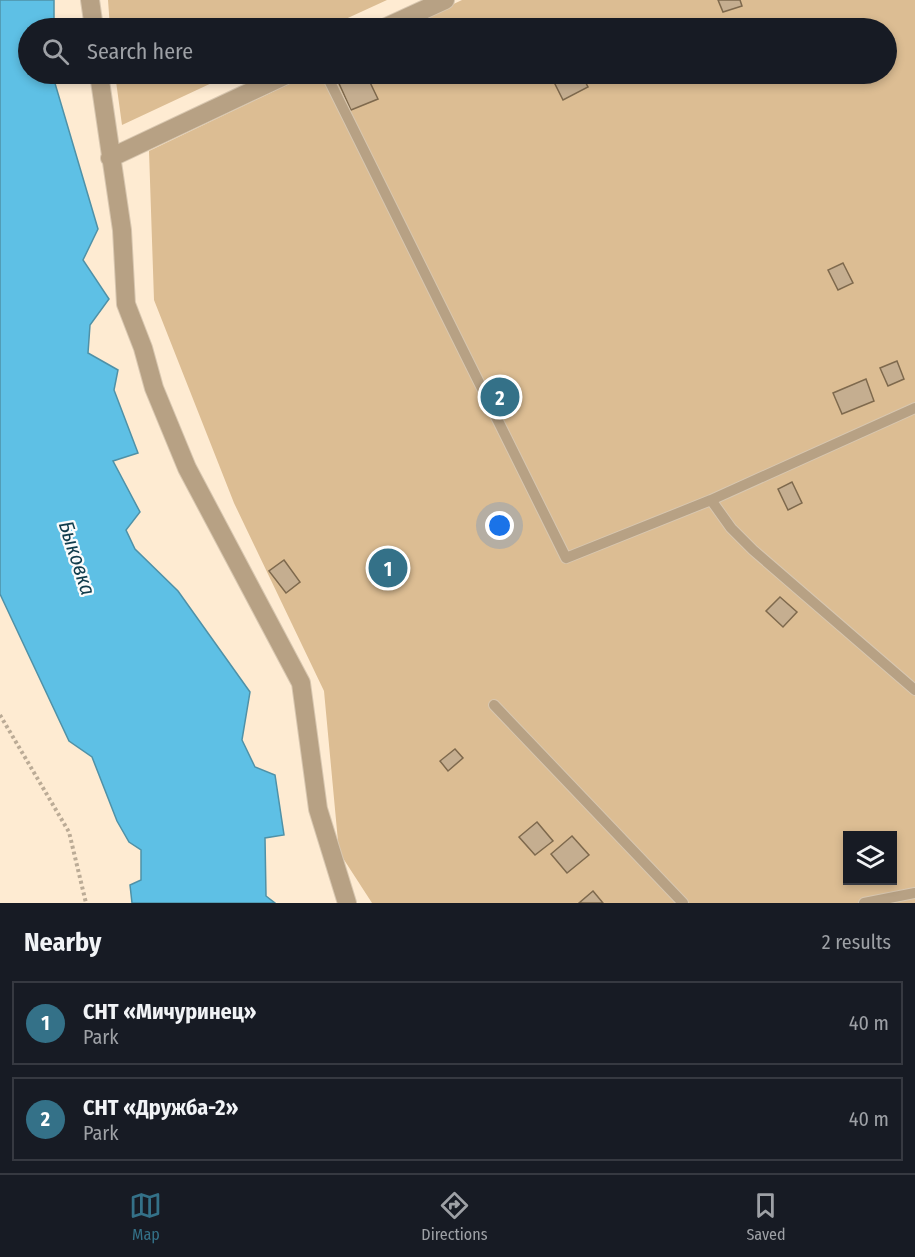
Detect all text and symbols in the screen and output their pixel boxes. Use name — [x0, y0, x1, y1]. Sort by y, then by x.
search box — [18, 18, 897, 84]
icon: search — [39, 35, 72, 68]
text: Search here — [87, 38, 193, 65]
pin: 2 — [480, 374, 520, 420]
your location — [485, 511, 514, 540]
water label: Быковка — [53, 518, 101, 598]
pin: 1 — [368, 546, 408, 590]
map controls — [843, 831, 897, 885]
button: layers — [843, 831, 897, 885]
text: Nearby — [24, 927, 101, 958]
text: 2 results — [822, 930, 891, 954]
text: СНТ «Мичуринец» — [83, 998, 257, 1025]
text: 1 — [41, 1011, 50, 1035]
text: 40 m — [849, 1011, 889, 1035]
text: Park — [83, 1025, 119, 1049]
text: СНТ «Дружба-2» — [83, 1094, 238, 1121]
text: 2 — [41, 1107, 50, 1131]
text: 40 m — [849, 1107, 889, 1131]
text: Park — [83, 1121, 119, 1145]
tab: Map — [129, 1189, 162, 1244]
tab: Directions — [421, 1189, 488, 1244]
tab: Saved — [746, 1189, 786, 1244]

